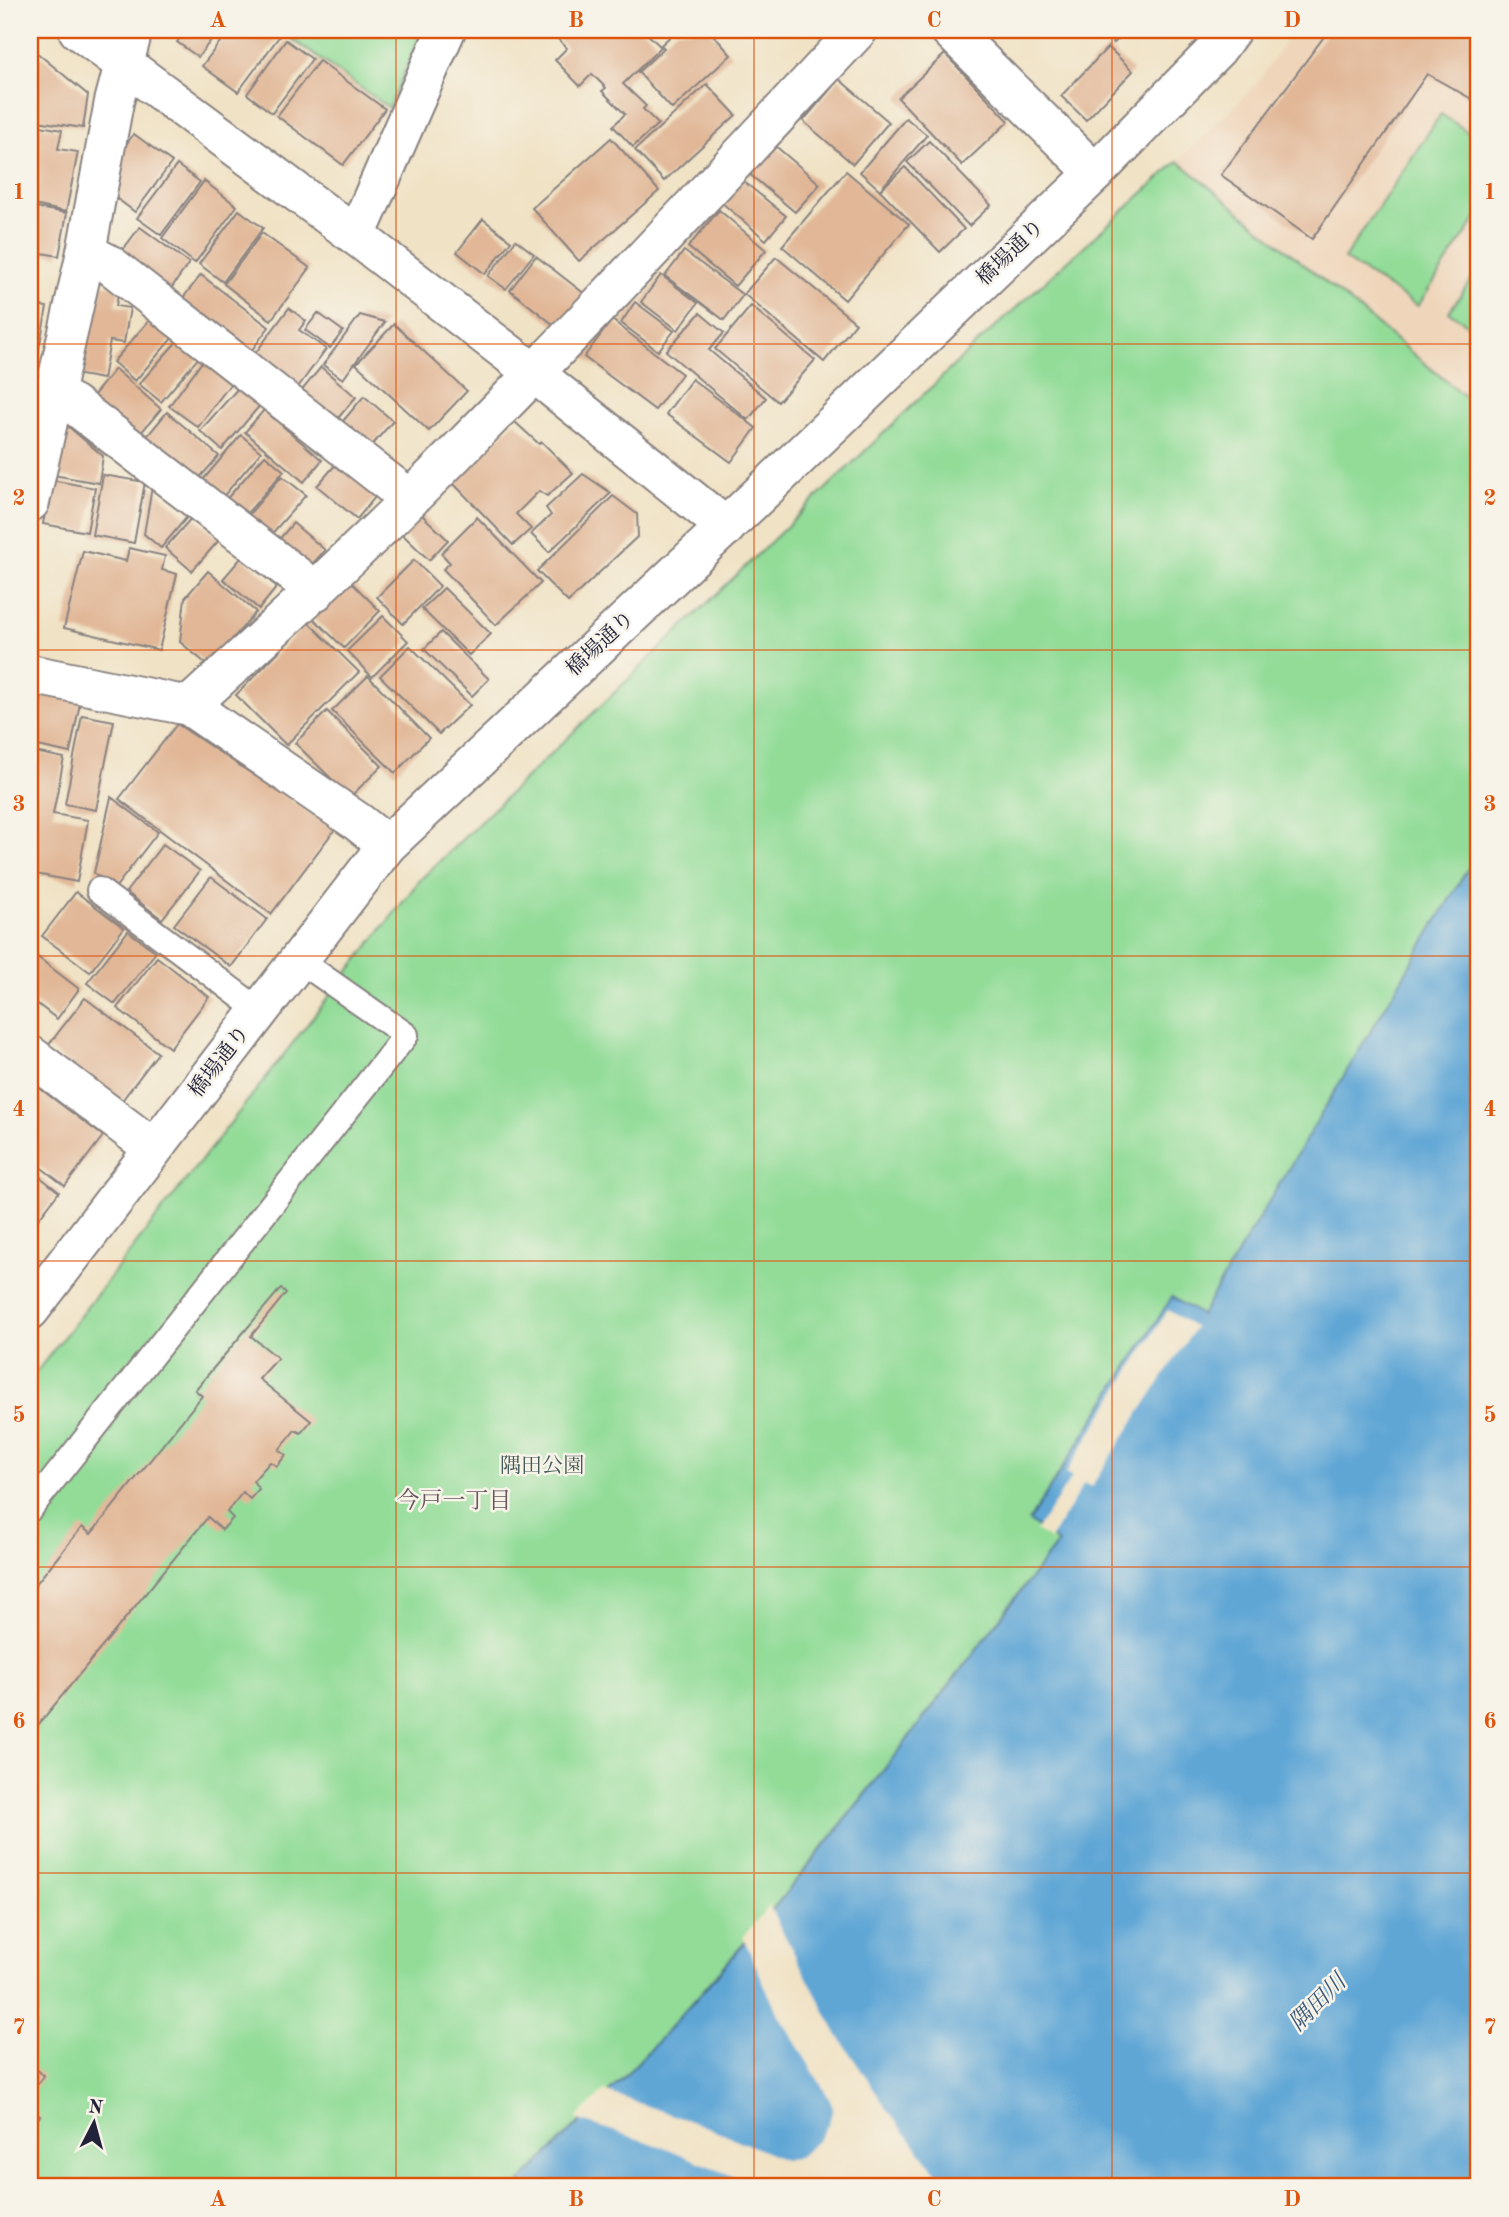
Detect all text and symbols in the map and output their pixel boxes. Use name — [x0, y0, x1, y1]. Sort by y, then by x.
text: A — [209, 9, 227, 32]
text: B — [568, 9, 584, 32]
text: C — [926, 9, 942, 32]
text: D — [1283, 9, 1301, 32]
text: 1 — [12, 181, 26, 204]
text: 1 — [1483, 181, 1497, 204]
street label: 橋場通り — [972, 215, 1049, 290]
text: 2 — [12, 487, 26, 510]
text: 2 — [1483, 487, 1497, 510]
street label: 橋場通り — [562, 606, 639, 680]
text: 3 — [12, 793, 26, 816]
text: 3 — [1483, 793, 1497, 816]
street label: 橋場通り — [184, 1021, 254, 1102]
text: 4 — [12, 1098, 26, 1121]
text: 4 — [1483, 1098, 1497, 1121]
text: 5 — [12, 1404, 26, 1427]
text: 5 — [1483, 1404, 1497, 1427]
park label: 隅田公園 — [500, 1454, 584, 1477]
district label: 今戸一丁目 — [397, 1488, 512, 1513]
text: 6 — [12, 1710, 26, 1733]
text: 6 — [1483, 1710, 1497, 1733]
water label: 隅田川 — [1285, 1968, 1353, 2036]
text: 7 — [12, 2016, 26, 2039]
text: 7 — [1483, 2016, 1497, 2039]
north arrow — [60, 2088, 130, 2158]
text: N — [87, 2098, 104, 2119]
text: A — [209, 2188, 227, 2211]
text: B — [568, 2188, 584, 2211]
text: C — [926, 2188, 942, 2211]
text: D — [1283, 2188, 1301, 2211]

